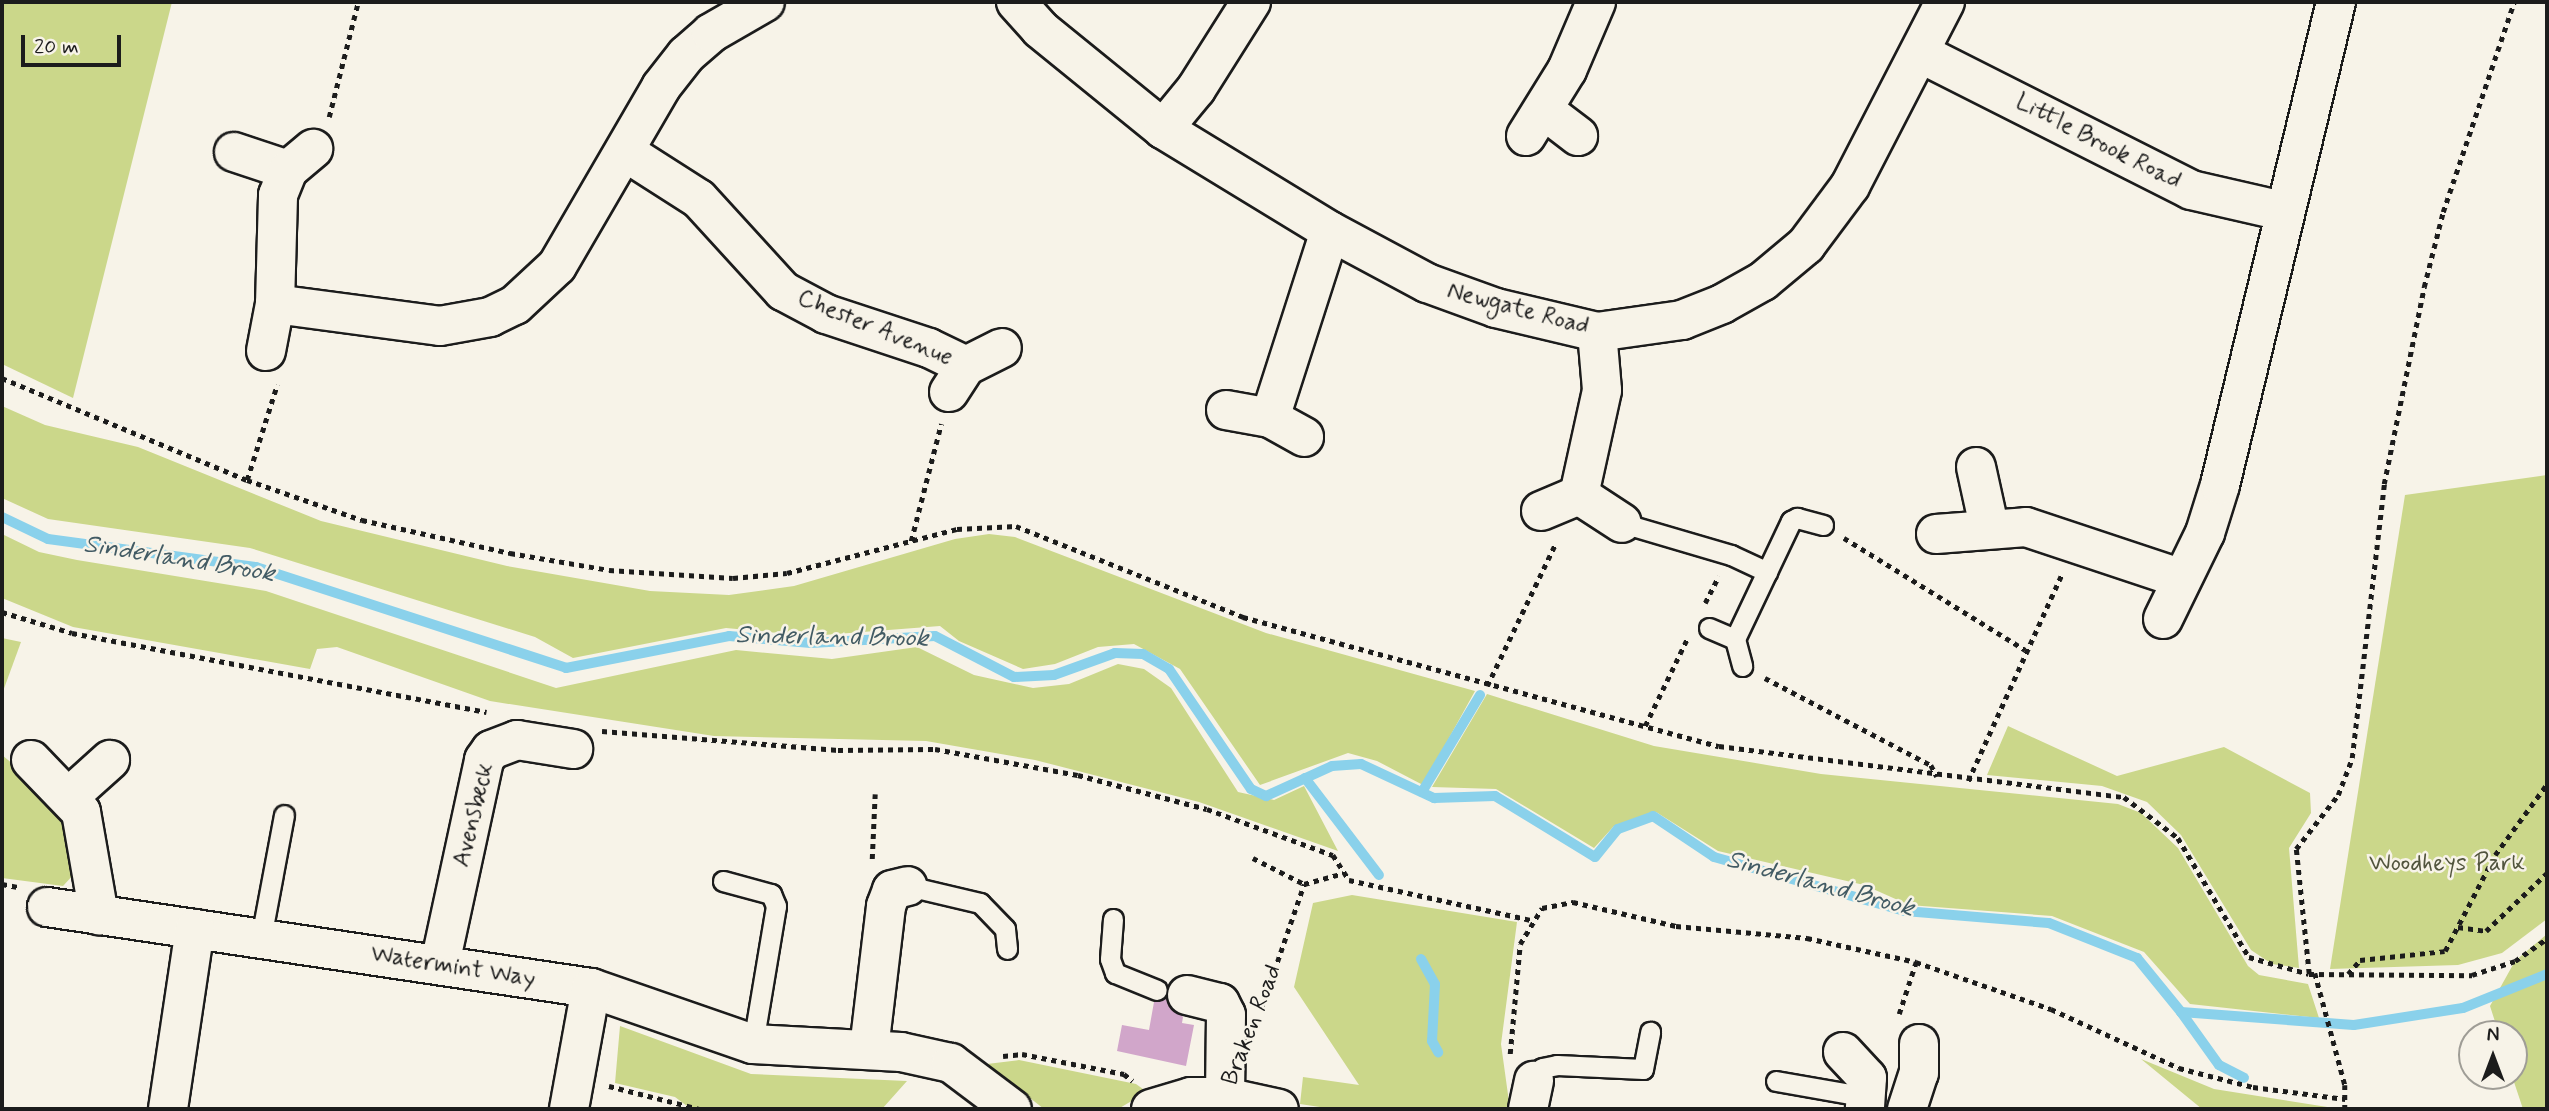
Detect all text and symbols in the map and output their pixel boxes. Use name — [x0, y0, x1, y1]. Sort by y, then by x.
scale bar — [24, 21, 124, 65]
text: 20 m — [34, 33, 79, 61]
street label: Little Brook Road — [2011, 88, 2185, 196]
street label: Newgate Road — [1444, 276, 1592, 342]
street label: Chester Avenue — [795, 284, 955, 372]
water label: Sinderland Brook — [81, 529, 277, 591]
water label: Sinderland Brook — [735, 621, 929, 655]
street label: Avensbeck — [447, 760, 501, 870]
water label: Sinderland Brook — [1722, 845, 1918, 925]
park label: Woodheys Park — [2371, 850, 2523, 878]
street label: Watermint Way — [369, 940, 537, 994]
street label: Braken Road — [1216, 961, 1288, 1089]
north arrow — [2458, 1020, 2528, 1090]
text: N — [2487, 1023, 2499, 1048]

